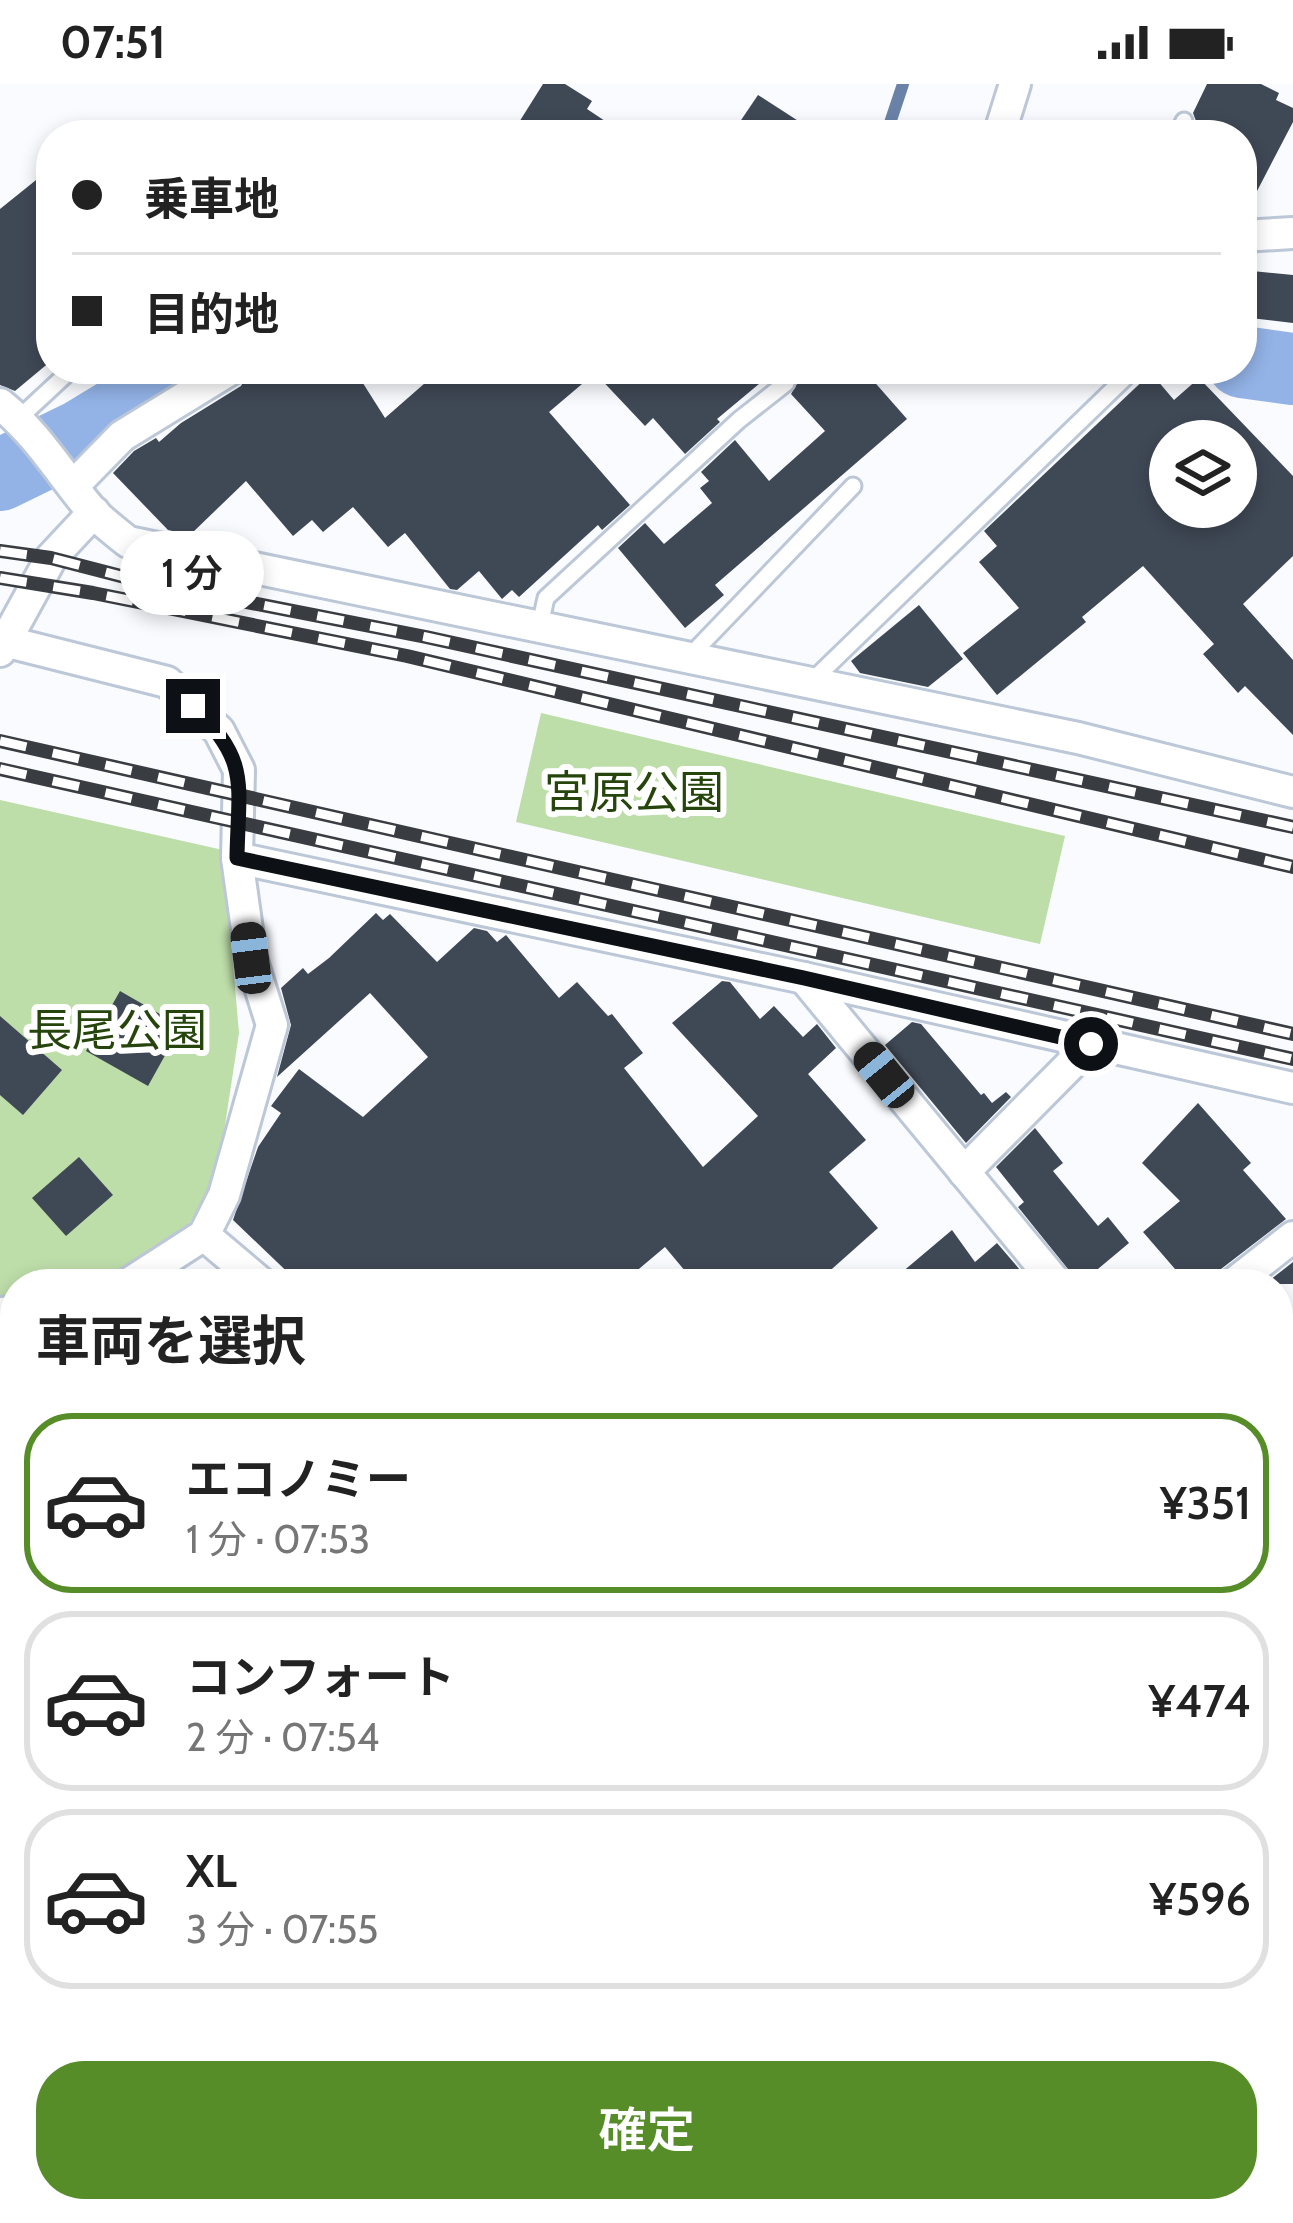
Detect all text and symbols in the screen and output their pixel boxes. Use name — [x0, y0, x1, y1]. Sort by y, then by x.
text: 07:51 — [60, 15, 165, 69]
text: 乗車地 — [144, 172, 279, 226]
text: 目的地 — [144, 287, 279, 341]
map controls — [1149, 420, 1257, 528]
button: layers — [1149, 420, 1257, 528]
callout: 1 分 — [121, 532, 265, 616]
text: 1 分 — [161, 549, 223, 597]
route end — [166, 679, 220, 733]
park label: 宮原公園 — [544, 765, 724, 819]
car — [229, 920, 273, 996]
park label: 長尾公園 — [27, 1003, 207, 1057]
route start — [1064, 1017, 1118, 1071]
car — [847, 1036, 921, 1114]
text: 車両を選択 — [36, 1308, 306, 1374]
icon: car — [42, 1449, 150, 1557]
text: エコノミー — [186, 1452, 411, 1506]
text: ¥351 — [1160, 1476, 1251, 1530]
text: 1 分 · 07:53 — [186, 1515, 370, 1563]
icon: car — [42, 1647, 150, 1755]
text: コンフォート — [186, 1650, 455, 1704]
text: ¥474 — [1149, 1674, 1251, 1728]
text: 2 分 · 07:54 — [186, 1713, 379, 1761]
text: XL — [186, 1844, 237, 1898]
icon: car — [42, 1845, 150, 1953]
text: ¥596 — [1149, 1872, 1251, 1926]
text: 3 分 · 07:55 — [186, 1905, 378, 1953]
button: 確定 — [36, 2061, 1257, 2199]

